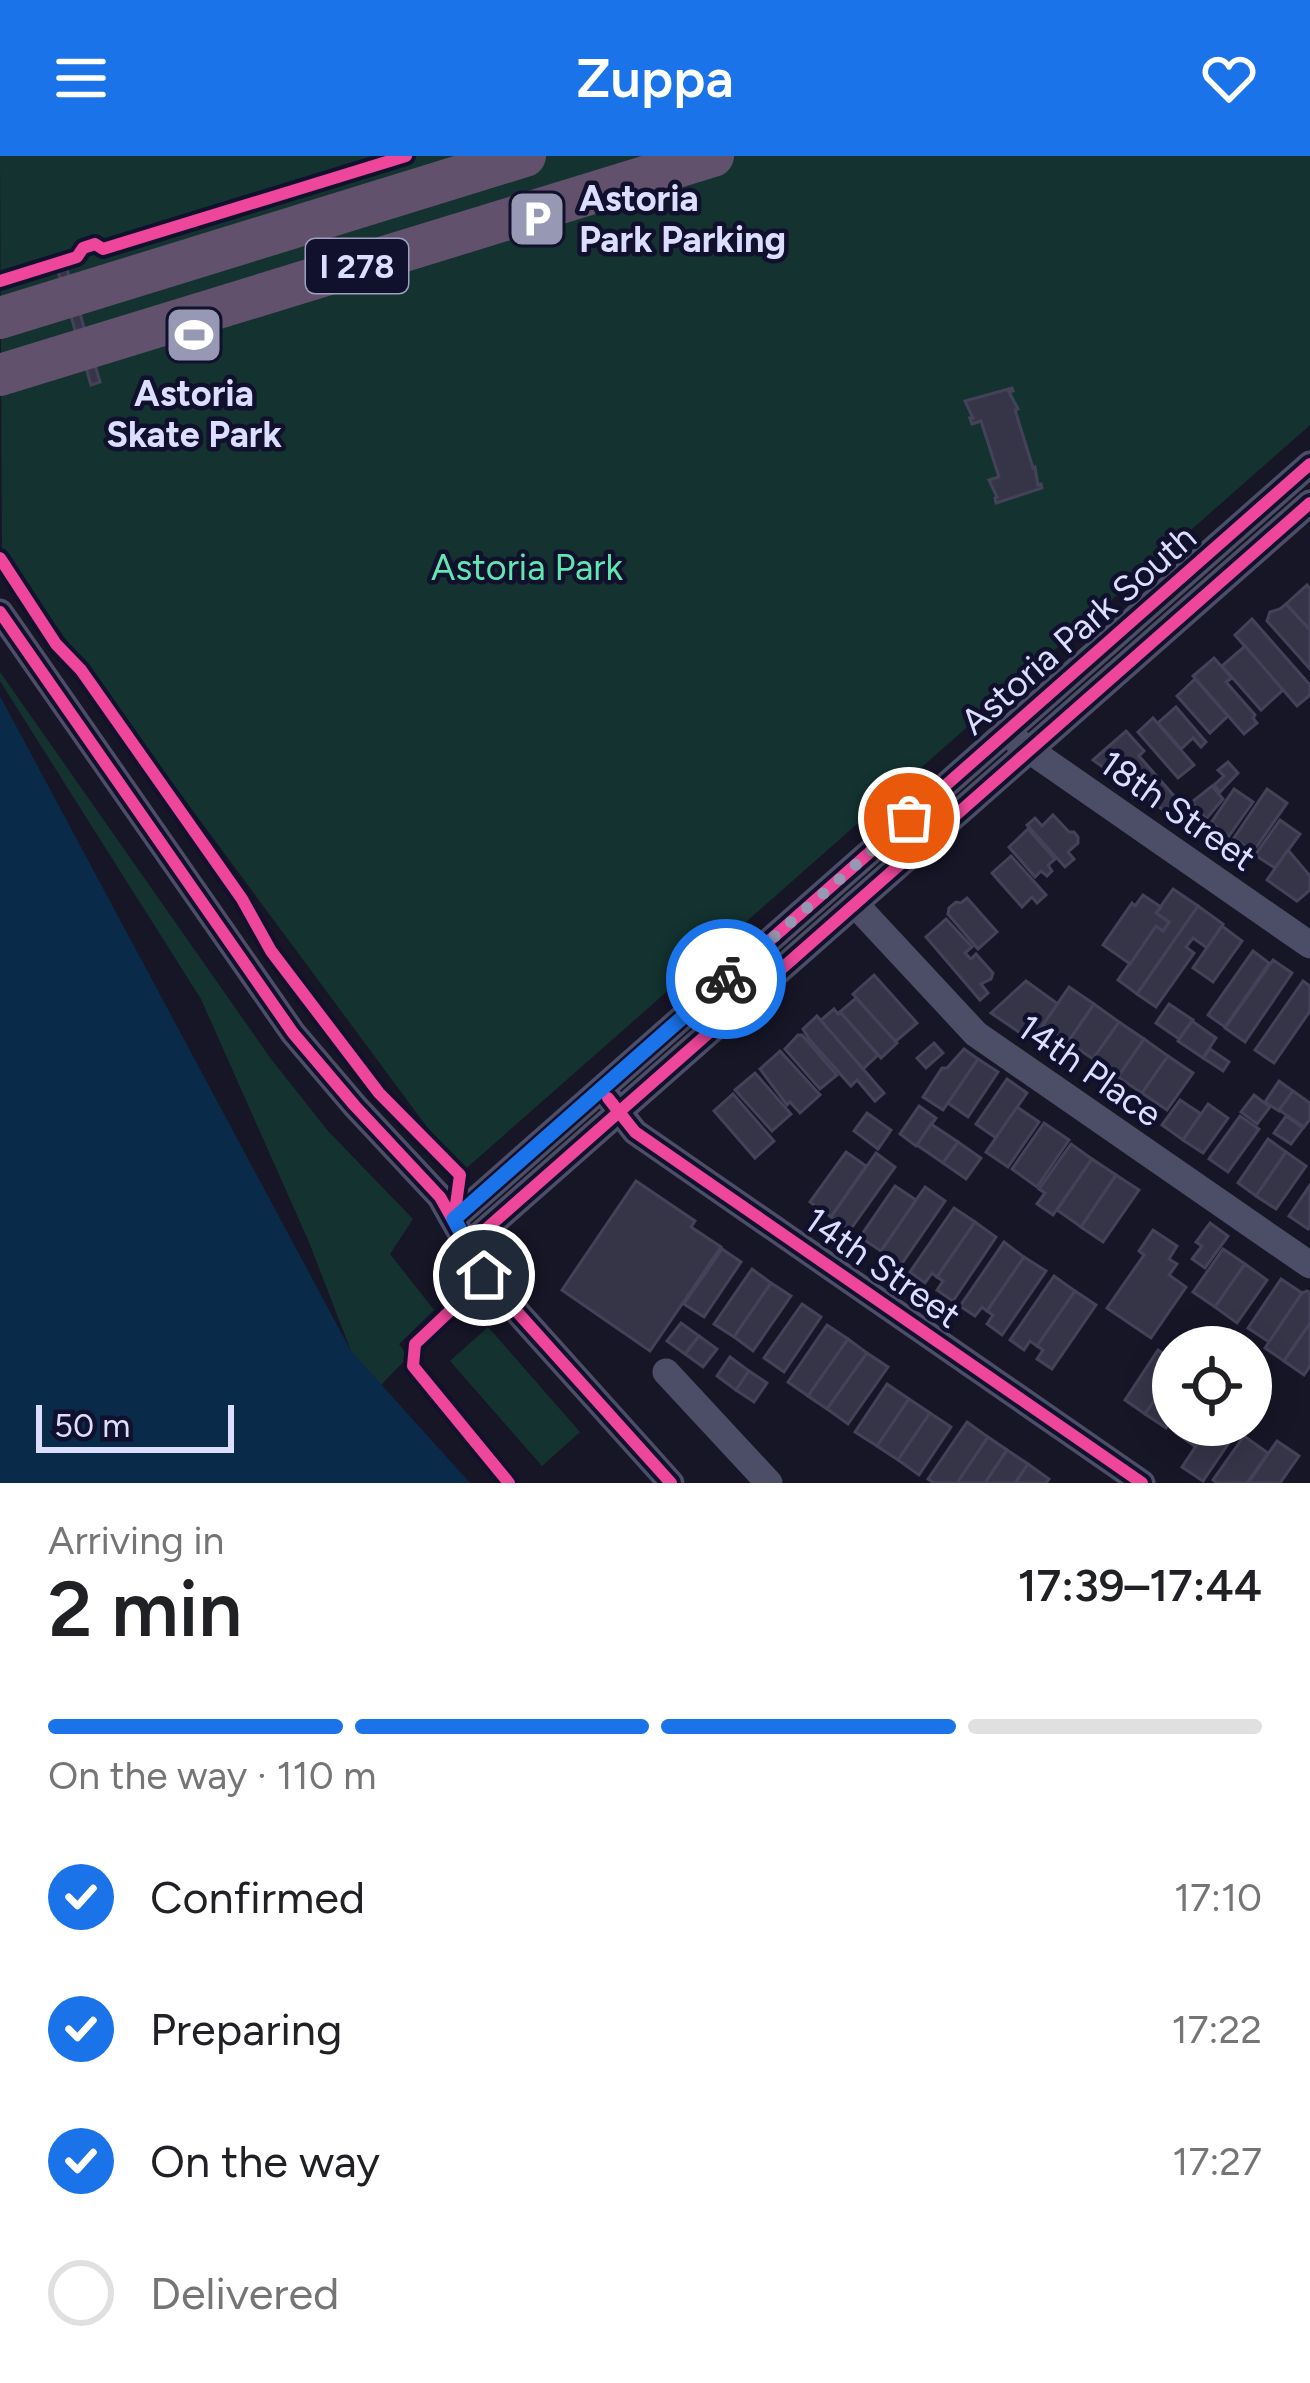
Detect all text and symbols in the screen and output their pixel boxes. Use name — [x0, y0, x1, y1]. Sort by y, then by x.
icon: menu — [48, 45, 114, 111]
icon: heart — [1196, 45, 1262, 111]
text: Zuppa — [576, 46, 734, 111]
place label: Astoria Park Parking — [579, 177, 786, 261]
parking icon: Astoria Park Parking — [506, 188, 568, 250]
road number: I 278 — [306, 239, 408, 293]
sports icon: Astoria Skate Park — [163, 304, 225, 366]
place label: Astoria Skate Park — [106, 372, 282, 456]
street label: Astoria Park South — [952, 516, 1205, 743]
park label: Astoria Park — [431, 546, 623, 589]
street label: 18th Street — [1092, 741, 1264, 880]
pin — [858, 767, 960, 869]
icon: bag — [876, 785, 942, 851]
courier — [666, 919, 786, 1039]
icon: bike — [693, 946, 759, 1012]
street label: 14th Place — [1009, 1005, 1170, 1136]
street label: 14th Street — [796, 1198, 969, 1337]
pin — [433, 1224, 535, 1326]
icon: home — [451, 1242, 517, 1308]
map controls — [1152, 1326, 1272, 1446]
button: locate — [1152, 1326, 1272, 1446]
scale bar — [36, 1399, 234, 1452]
text: 50 m — [54, 1406, 130, 1445]
text: Arriving in — [48, 1517, 224, 1564]
text: 17:39–17:44 — [1018, 1558, 1262, 1612]
text: 2 min — [48, 1562, 242, 1656]
text: On the way · 110 m — [48, 1752, 377, 1799]
icon: check — [48, 1864, 114, 1930]
text: Confirmed — [150, 1870, 365, 1924]
text: 17:10 — [1174, 1874, 1262, 1921]
icon: check — [48, 1996, 114, 2062]
text: Preparing — [150, 2002, 342, 2056]
text: 17:22 — [1171, 2006, 1262, 2053]
icon: check — [48, 2128, 114, 2194]
text: On the way — [150, 2134, 380, 2188]
text: 17:27 — [1172, 2138, 1262, 2185]
text: Delivered — [150, 2266, 339, 2320]

